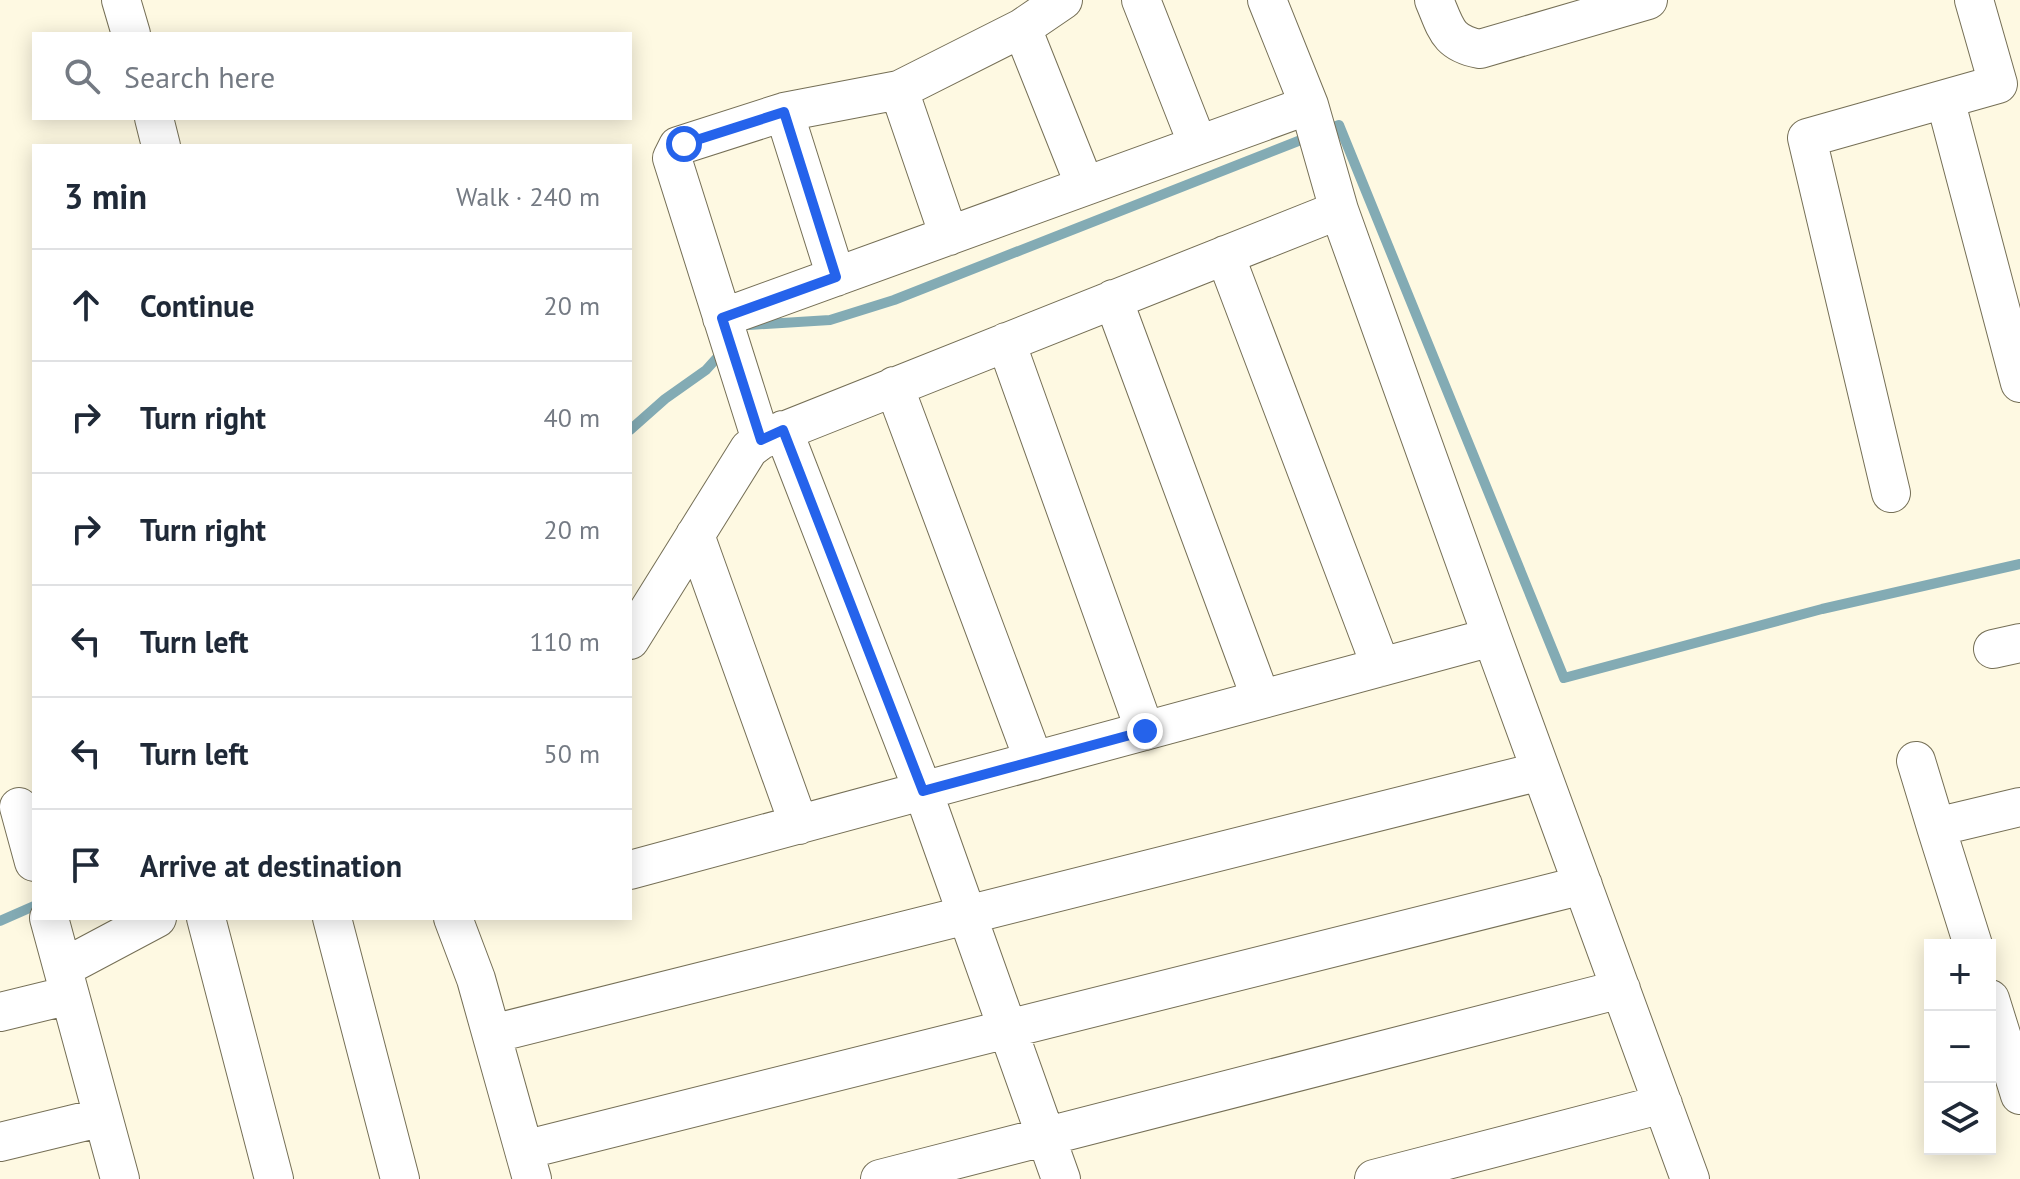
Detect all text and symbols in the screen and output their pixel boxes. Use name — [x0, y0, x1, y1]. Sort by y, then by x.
search box — [32, 32, 632, 120]
icon: search — [60, 54, 104, 98]
text: Search here — [124, 57, 275, 96]
route start — [666, 126, 702, 162]
text: 3 min — [64, 174, 147, 218]
text: Walk · 240 m — [456, 180, 600, 213]
icon: ahead — [64, 283, 108, 327]
text: Continue — [140, 286, 254, 325]
text: 20 m — [544, 289, 600, 322]
icon: right — [64, 395, 108, 439]
text: Turn right — [140, 398, 266, 437]
text: 40 m — [544, 401, 600, 434]
icon: right — [64, 507, 108, 551]
text: Turn right — [140, 510, 266, 549]
text: 20 m — [544, 513, 600, 546]
icon: left — [64, 619, 108, 663]
text: Turn left — [140, 622, 248, 661]
text: 110 m — [529, 625, 600, 658]
route end — [1127, 713, 1163, 749]
icon: left — [64, 731, 108, 775]
text: Turn left — [140, 734, 248, 773]
text: 50 m — [544, 737, 600, 770]
icon: arrive — [64, 843, 108, 887]
text: Arrive at destination — [140, 846, 402, 885]
map controls — [1924, 939, 1996, 1155]
button: + — [1924, 939, 1996, 1011]
button: − — [1924, 1011, 1996, 1083]
button: layers — [1924, 1083, 1996, 1155]

